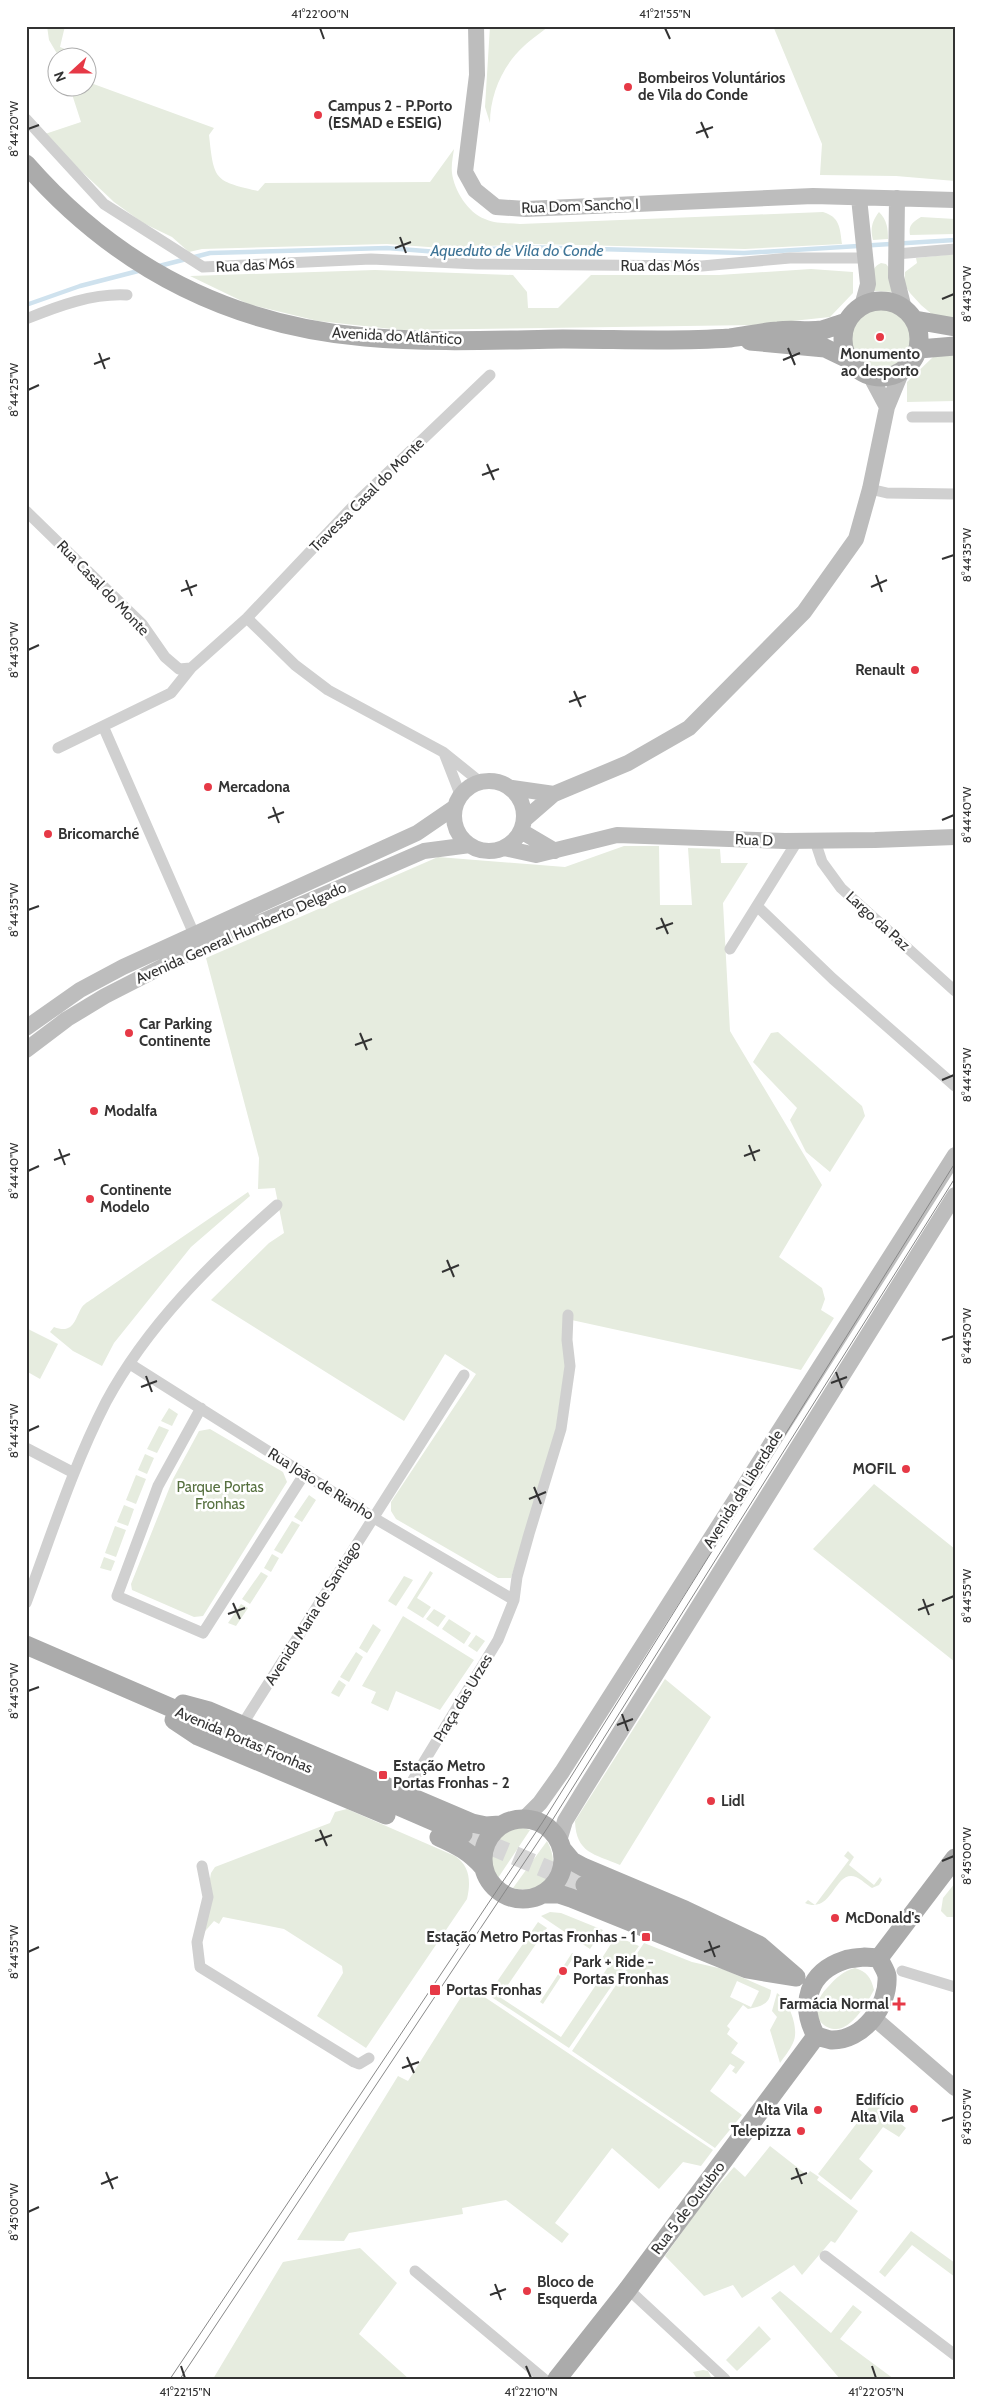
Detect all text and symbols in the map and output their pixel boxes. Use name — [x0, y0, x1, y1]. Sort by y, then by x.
text: 41°22'00"N — [291, 6, 349, 21]
text: 41°21'55"N — [639, 6, 691, 21]
north arrow — [48, 48, 98, 98]
text: N — [50, 69, 70, 85]
place label: Bombeiros Voluntários de Vila do Conde — [638, 69, 785, 104]
marker: Bombeiros Voluntários de Vila do Conde — [622, 81, 634, 93]
place label: Campus 2 - P.Porto (ESMAD e ESEIG) — [328, 97, 453, 132]
text: 8°44'20"W — [6, 100, 21, 157]
marker: Campus 2 - P.Porto (ESMAD e ESEIG) — [312, 109, 324, 121]
street label: Rua Dom Sancho I — [521, 195, 639, 217]
water label: Aqueduto de Vila do Conde — [429, 241, 604, 260]
street label: Rua das Mós — [215, 254, 295, 276]
street label: Rua das Mós — [621, 257, 699, 275]
text: 8°44'30"W — [959, 265, 974, 322]
street label: Avenida do Atlântico — [332, 324, 462, 348]
marker: Monumento ao desporto — [874, 331, 886, 343]
place label: Monumento ao desporto — [840, 345, 920, 380]
text: 8°44'25"W — [6, 362, 21, 417]
street label: Travessa Casal do Monte — [306, 434, 428, 556]
text: 8°44'35"W — [959, 527, 974, 582]
street label: Rua Casal do Monte — [53, 537, 153, 640]
text: 8°44'30"W — [6, 621, 21, 678]
place label: Renault — [855, 661, 905, 679]
marker: Renault — [909, 664, 921, 676]
place label: Mercadona — [218, 778, 291, 796]
marker: Mercadona — [202, 781, 214, 793]
text: 8°44'40"W — [959, 786, 974, 843]
place label: Bricomarché — [58, 825, 140, 843]
marker: Bricomarché — [42, 828, 54, 840]
street label: Rua D — [735, 830, 773, 850]
street label: Avenida General Humberto Delgado — [133, 878, 349, 988]
text: 8°44'35"W — [6, 882, 21, 937]
street label: Largo da Paz — [842, 888, 914, 954]
place label: Car Parking Continente — [139, 1015, 212, 1050]
marker: Car Parking Continente — [123, 1027, 135, 1039]
text: 8°44'45"W — [959, 1047, 974, 1102]
place label: Modalfa — [104, 1102, 158, 1120]
marker: Modalfa — [88, 1105, 100, 1117]
text: 8°44'40"W — [6, 1142, 21, 1199]
place label: Continente Modelo — [100, 1181, 172, 1216]
marker: Continente Modelo — [84, 1193, 96, 1205]
text: 8°44'50"W — [959, 1307, 974, 1364]
text: 8°44'45"W — [6, 1403, 21, 1458]
street label: Avenida da Liberdade — [699, 1426, 787, 1551]
street label: Rua João de Rianho — [265, 1444, 377, 1524]
place label: MOFIL — [853, 1460, 896, 1478]
marker: MOFIL — [900, 1463, 912, 1475]
park label: Parque Portas Fronhas — [176, 1478, 264, 1513]
street label: Avenida Maria de Santiago — [261, 1538, 365, 1688]
text: 8°44'55"W — [959, 1568, 974, 1623]
street label: Praça das Urzes — [430, 1651, 496, 1745]
text: 8°44'50"W — [6, 1662, 21, 1719]
street label: Avenida Portas Fronhas — [173, 1703, 315, 1777]
place label: Estação Metro Portas Fronhas - 2 — [393, 1757, 510, 1792]
marker: Estação Metro Portas Fronhas - 2 — [377, 1769, 389, 1781]
place label: Lidl — [721, 1792, 745, 1810]
marker: Lidl — [705, 1795, 717, 1807]
text: 8°45'00"W — [959, 1826, 974, 1885]
place label: McDonald's — [845, 1909, 920, 1927]
marker: McDonald's — [829, 1912, 841, 1924]
text: 8°44'55"W — [6, 1924, 21, 1979]
place label: Estação Metro Portas Fronhas - 1 — [426, 1928, 636, 1946]
marker: Estação Metro Portas Fronhas - 1 — [640, 1931, 652, 1943]
place label: Park + Ride - Portas Fronhas — [573, 1953, 669, 1988]
marker: Park + Ride - Portas Fronhas — [557, 1965, 569, 1977]
place label: Portas Fronhas — [446, 1981, 542, 1999]
marker: Portas Fronhas — [428, 1983, 442, 1997]
place label: Farmácia Normal — [779, 1995, 889, 2013]
marker: Farmácia Normal — [893, 1998, 905, 2010]
text: 8°45'05"W — [959, 2088, 974, 2145]
place label: Edifício Alta Vila — [851, 2091, 905, 2126]
place label: Alta Vila — [755, 2101, 809, 2119]
marker: Edifício Alta Vila — [908, 2103, 920, 2115]
marker: Alta Vila — [812, 2104, 824, 2116]
place label: Telepizza — [731, 2122, 792, 2140]
marker: Telepizza — [795, 2125, 807, 2137]
street label: Rua 5 de Outubro — [647, 2158, 729, 2258]
text: 8°45'00"W — [6, 2182, 21, 2241]
place label: Bloco de Esquerda — [537, 2273, 598, 2308]
marker: Bloco de Esquerda — [521, 2285, 533, 2297]
text: 41°22'15"N — [159, 2384, 211, 2399]
text: 41°22'10"N — [504, 2384, 558, 2399]
text: 41°22'05"N — [848, 2384, 904, 2399]

